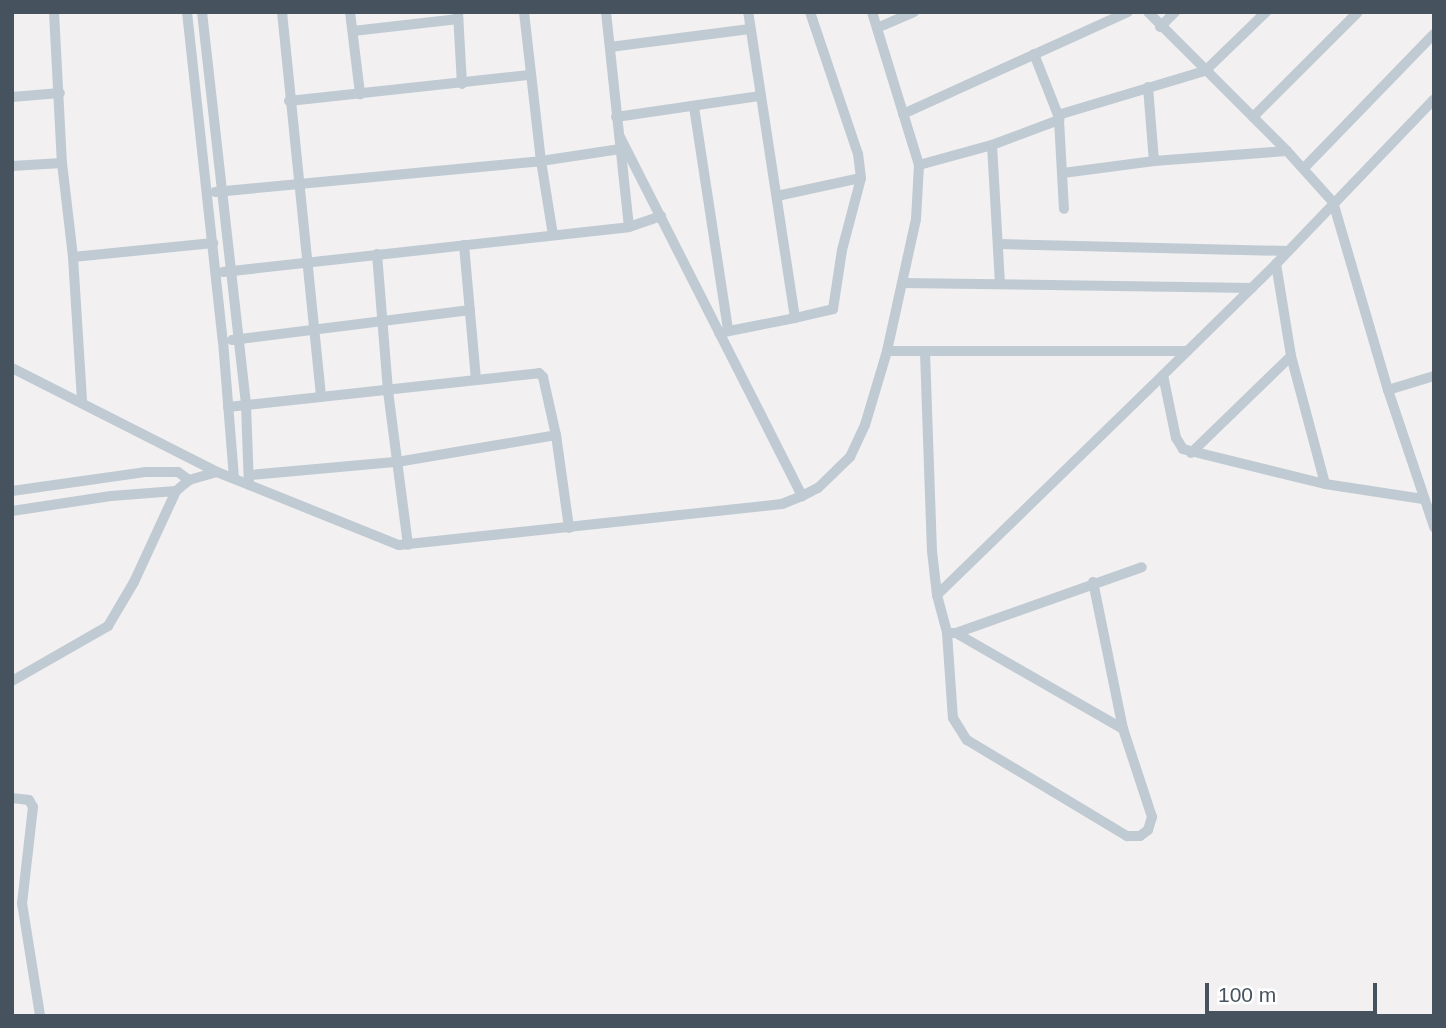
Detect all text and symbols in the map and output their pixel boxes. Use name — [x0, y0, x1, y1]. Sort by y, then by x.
scale bar — [1208, 968, 1380, 1012]
text: 100 m — [1218, 983, 1276, 1006]

